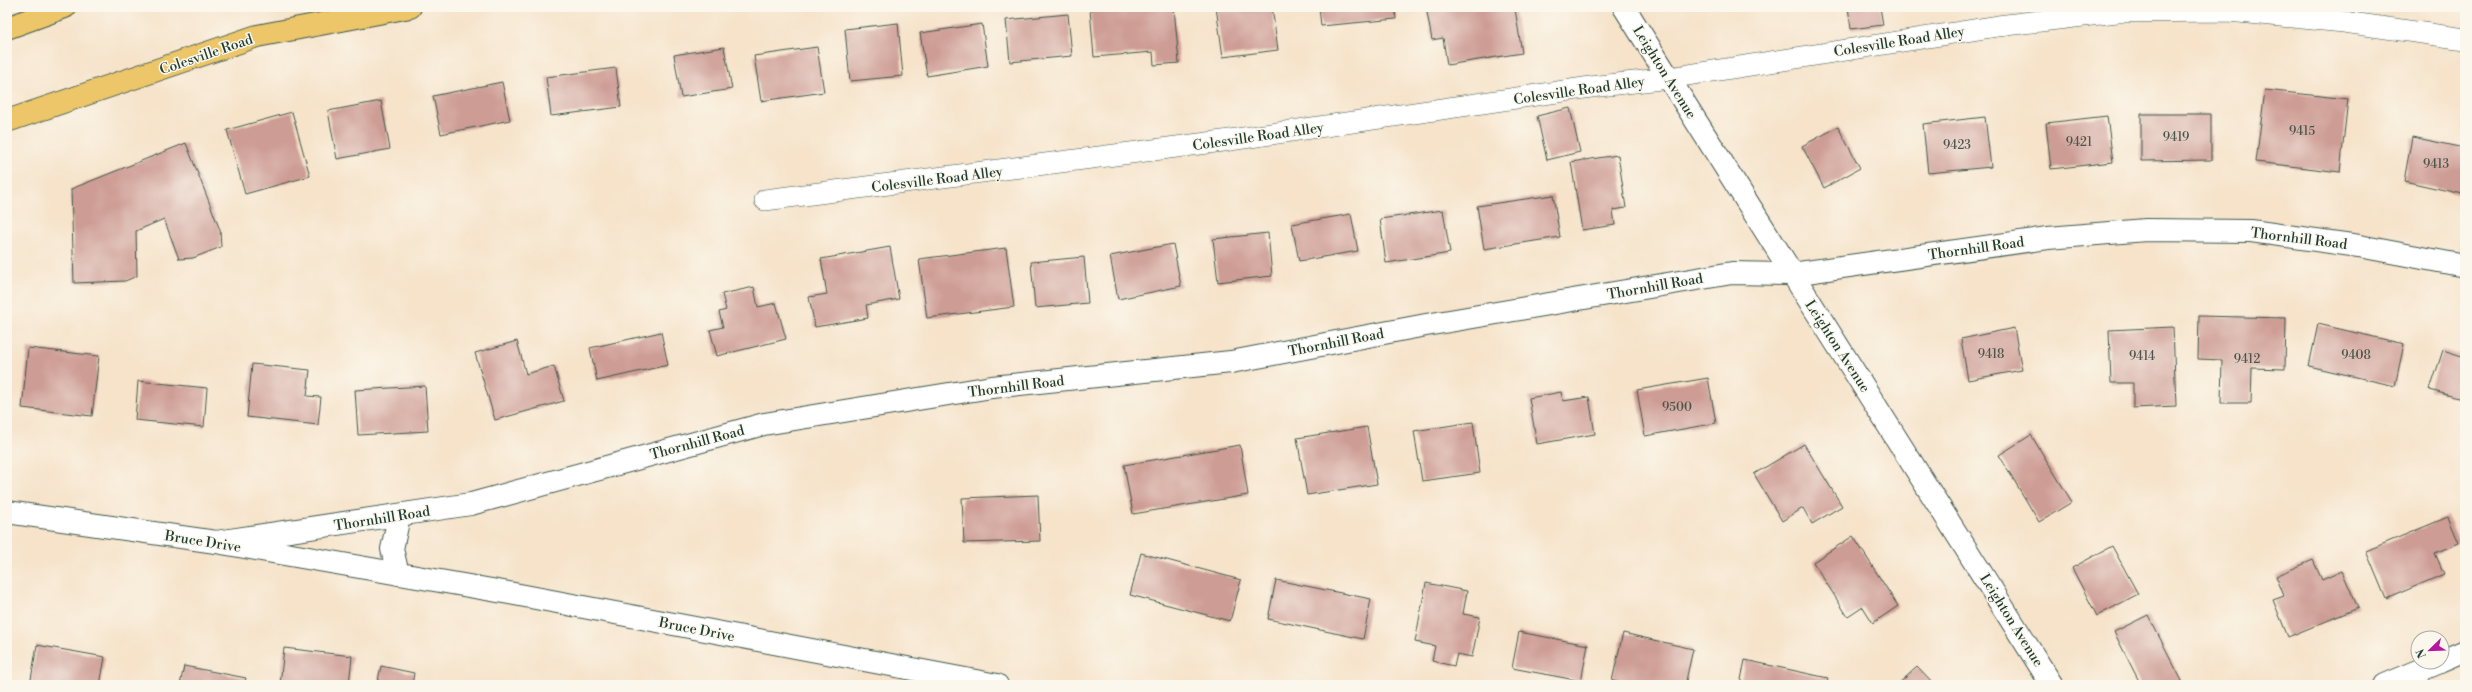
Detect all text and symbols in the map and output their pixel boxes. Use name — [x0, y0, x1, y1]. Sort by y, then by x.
street label: Leighton Avenue — [1628, 23, 1700, 122]
street label: Colesville Road Alley — [1833, 23, 1966, 61]
street label: Colesville Road — [157, 31, 255, 79]
street label: Colesville Road Alley — [1513, 73, 1646, 109]
street label: Colesville Road Alley — [1192, 119, 1325, 155]
house number: 9415 — [2289, 124, 2315, 139]
house number: 9419 — [2163, 130, 2189, 145]
house number: 9421 — [2066, 135, 2093, 150]
house number: 9423 — [1943, 138, 1971, 153]
house number: 9413 — [2423, 157, 2449, 172]
street label: Colesville Road Alley — [871, 163, 1004, 197]
street label: Thornhill Road — [2250, 224, 2348, 254]
street label: Thornhill Road — [1927, 233, 2025, 265]
street label: Thornhill Road — [1606, 270, 1705, 304]
street label: Leighton Avenue — [1801, 297, 1874, 396]
street label: Thornhill Road — [1287, 325, 1386, 361]
house number: 9418 — [1978, 347, 2004, 362]
house number: 9408 — [2341, 348, 2371, 363]
house number: 9414 — [2129, 349, 2155, 364]
house number: 9412 — [2234, 352, 2260, 367]
street label: Thornhill Road — [967, 372, 1065, 402]
house number: 9500 — [1662, 400, 1692, 415]
street label: Thornhill Road — [648, 422, 746, 464]
street label: Thornhill Road — [333, 503, 432, 535]
street label: Bruce Drive — [162, 527, 242, 557]
street label: Leighton Avenue — [1975, 571, 2047, 670]
street label: Bruce Drive — [656, 614, 736, 646]
north arrow — [2410, 630, 2450, 670]
text: N — [2413, 647, 2430, 660]

